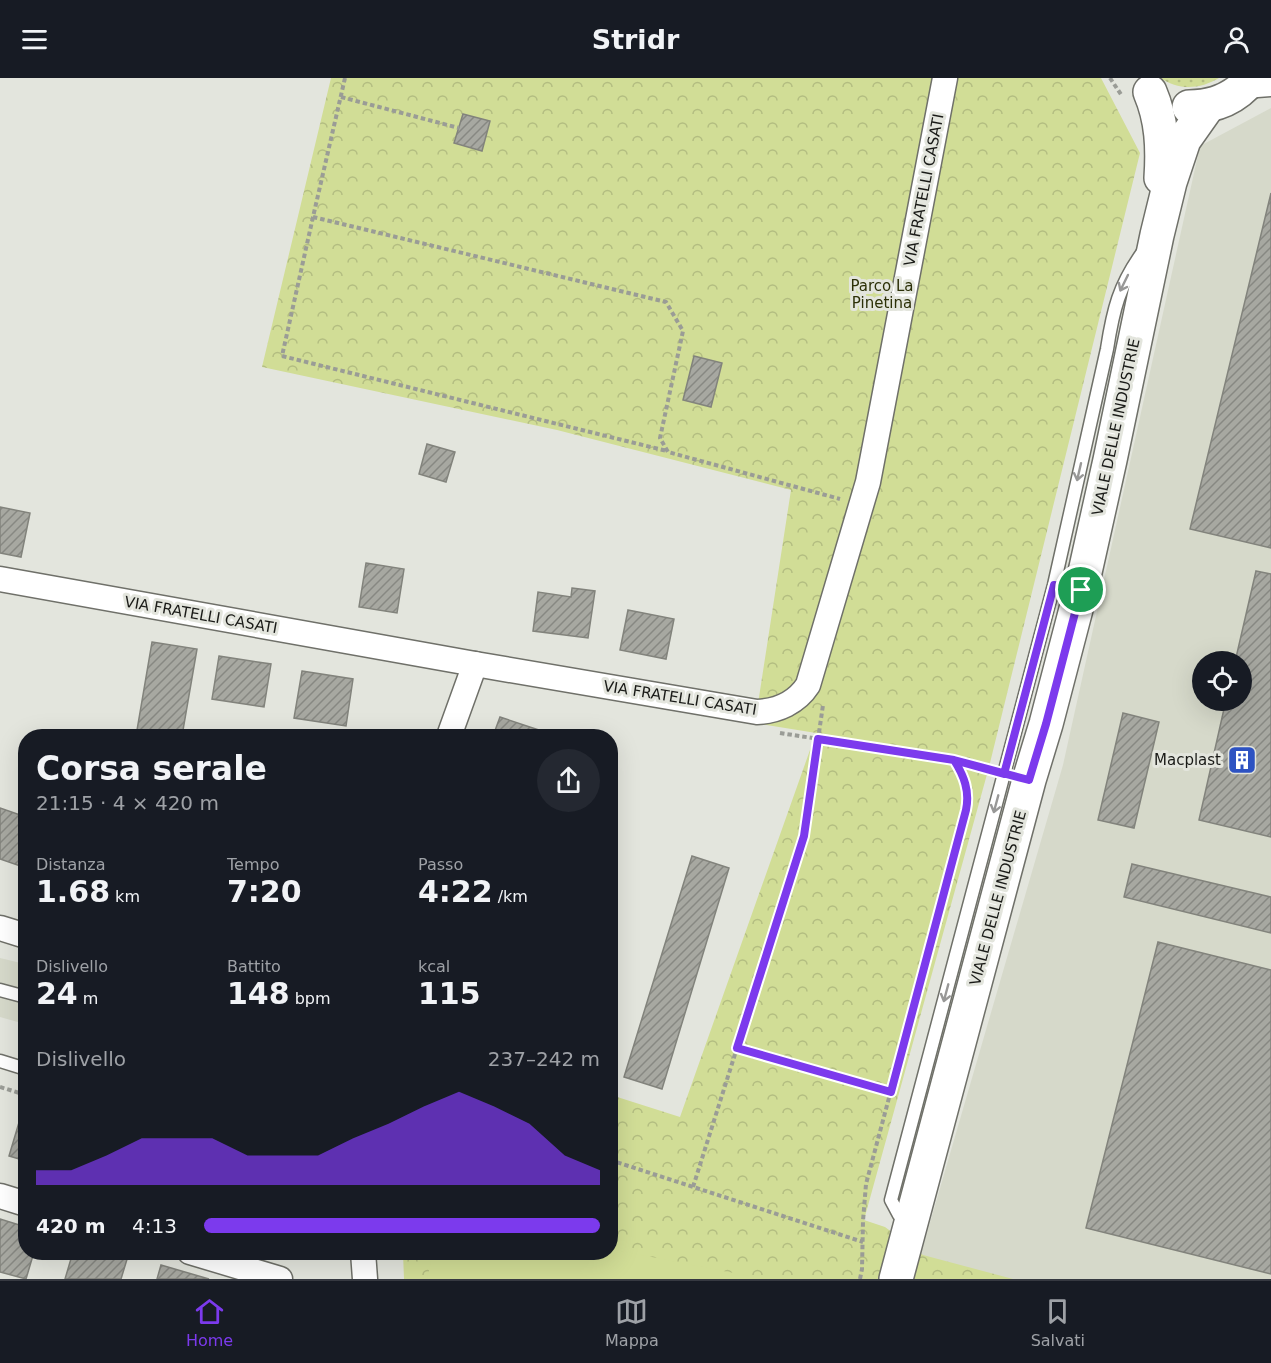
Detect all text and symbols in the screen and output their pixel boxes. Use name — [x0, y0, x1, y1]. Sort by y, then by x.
icon: menu — [18, 23, 51, 56]
icon: person — [1220, 23, 1253, 56]
text: Stridr — [592, 24, 679, 55]
street label: VIA FRATELLI CASATI — [900, 112, 948, 268]
one-way arrow — [1118, 274, 1130, 292]
park label: Parco La Pinetina — [850, 277, 914, 312]
street label: VIALE DELLE INDUSTRIE — [1088, 337, 1144, 517]
one-way arrow — [1073, 463, 1085, 482]
pin — [1055, 564, 1106, 615]
icon: arrive — [1064, 573, 1097, 606]
street label: VIA FRATELLI CASATI — [123, 593, 279, 637]
map controls — [1192, 651, 1252, 711]
button: locate — [1192, 651, 1252, 711]
street label: VIA FRATELLI CASATI — [602, 677, 758, 719]
building icon: Macplast — [1226, 744, 1258, 776]
text: Corsa serale — [36, 749, 267, 788]
button: share — [537, 749, 600, 812]
place label: Macplast — [1154, 751, 1221, 769]
text: 21:15 · 4 × 420 m — [36, 791, 219, 815]
one-way arrow — [990, 794, 1002, 813]
street label: VIALE DELLE INDUSTRIE — [966, 808, 1030, 988]
text: Distanza — [36, 855, 106, 874]
text: Tempo — [227, 855, 279, 874]
text: Passo — [418, 855, 463, 874]
text: 1.68 — [36, 874, 110, 909]
text: 7:20 — [227, 874, 302, 909]
text: 4:22 — [418, 874, 493, 909]
text: km — [110, 887, 140, 906]
text: /km — [493, 887, 528, 906]
text: Dislivello — [36, 957, 108, 976]
text: Battito — [227, 957, 281, 976]
text: kcal — [418, 957, 450, 976]
text: 24 — [36, 976, 78, 1011]
text: 148 — [227, 976, 290, 1011]
text: 115 — [418, 976, 481, 1011]
one-way arrow — [940, 983, 952, 1002]
text: m — [78, 989, 98, 1008]
text: bpm — [290, 989, 331, 1008]
text: Dislivello — [36, 1047, 126, 1071]
text: 237–242 m — [488, 1047, 600, 1071]
text: 420 m — [36, 1214, 106, 1238]
text: 4:13 — [132, 1214, 177, 1238]
tab: Home — [186, 1295, 233, 1350]
tab: Mappa — [605, 1295, 659, 1350]
tab: Salvati — [1031, 1295, 1085, 1350]

